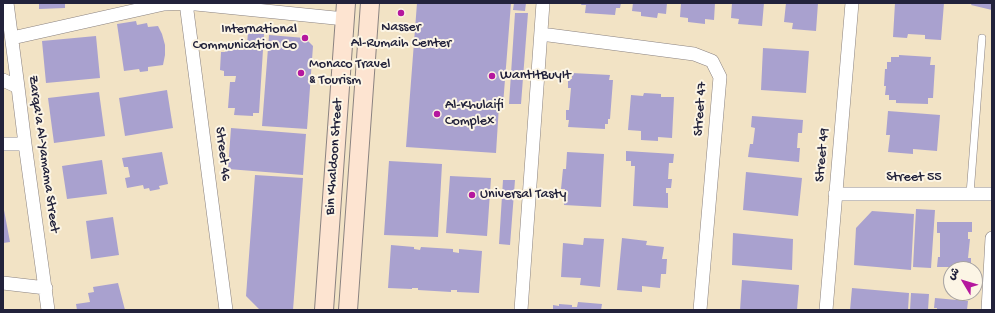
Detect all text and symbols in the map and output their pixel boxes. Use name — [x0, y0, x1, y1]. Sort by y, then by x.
marker: Nasser Al-Rumaih Center — [396, 8, 406, 18]
place label: Nasser Al-Rumaih Center — [351, 20, 451, 52]
place label: International Communication Co — [193, 22, 297, 54]
marker: International Communication Co — [300, 33, 310, 43]
place label: Monaco Travel & Tourism — [309, 57, 390, 90]
marker: Monaco Travel & Tourism — [296, 68, 306, 78]
place label: WantItBuyIt — [500, 68, 571, 84]
marker: WantItBuyIt — [487, 71, 497, 81]
street label: Zarqa'a Al-Yamama Street — [24, 74, 62, 234]
street label: Street 47 — [691, 81, 711, 137]
street label: Bin Khaldoon Street — [323, 98, 347, 216]
place label: Al-Khulaifi Complex — [445, 98, 504, 130]
marker: Al-Khulaifi Complex — [432, 109, 442, 119]
street label: Street 46 — [210, 126, 234, 182]
street label: Street 49 — [812, 127, 834, 183]
street label: Street 55 — [886, 170, 942, 186]
place label: Universal Tasty — [480, 187, 566, 203]
marker: Universal Tasty — [467, 190, 477, 200]
north arrow — [943, 261, 983, 301]
text: ش — [946, 266, 963, 283]

